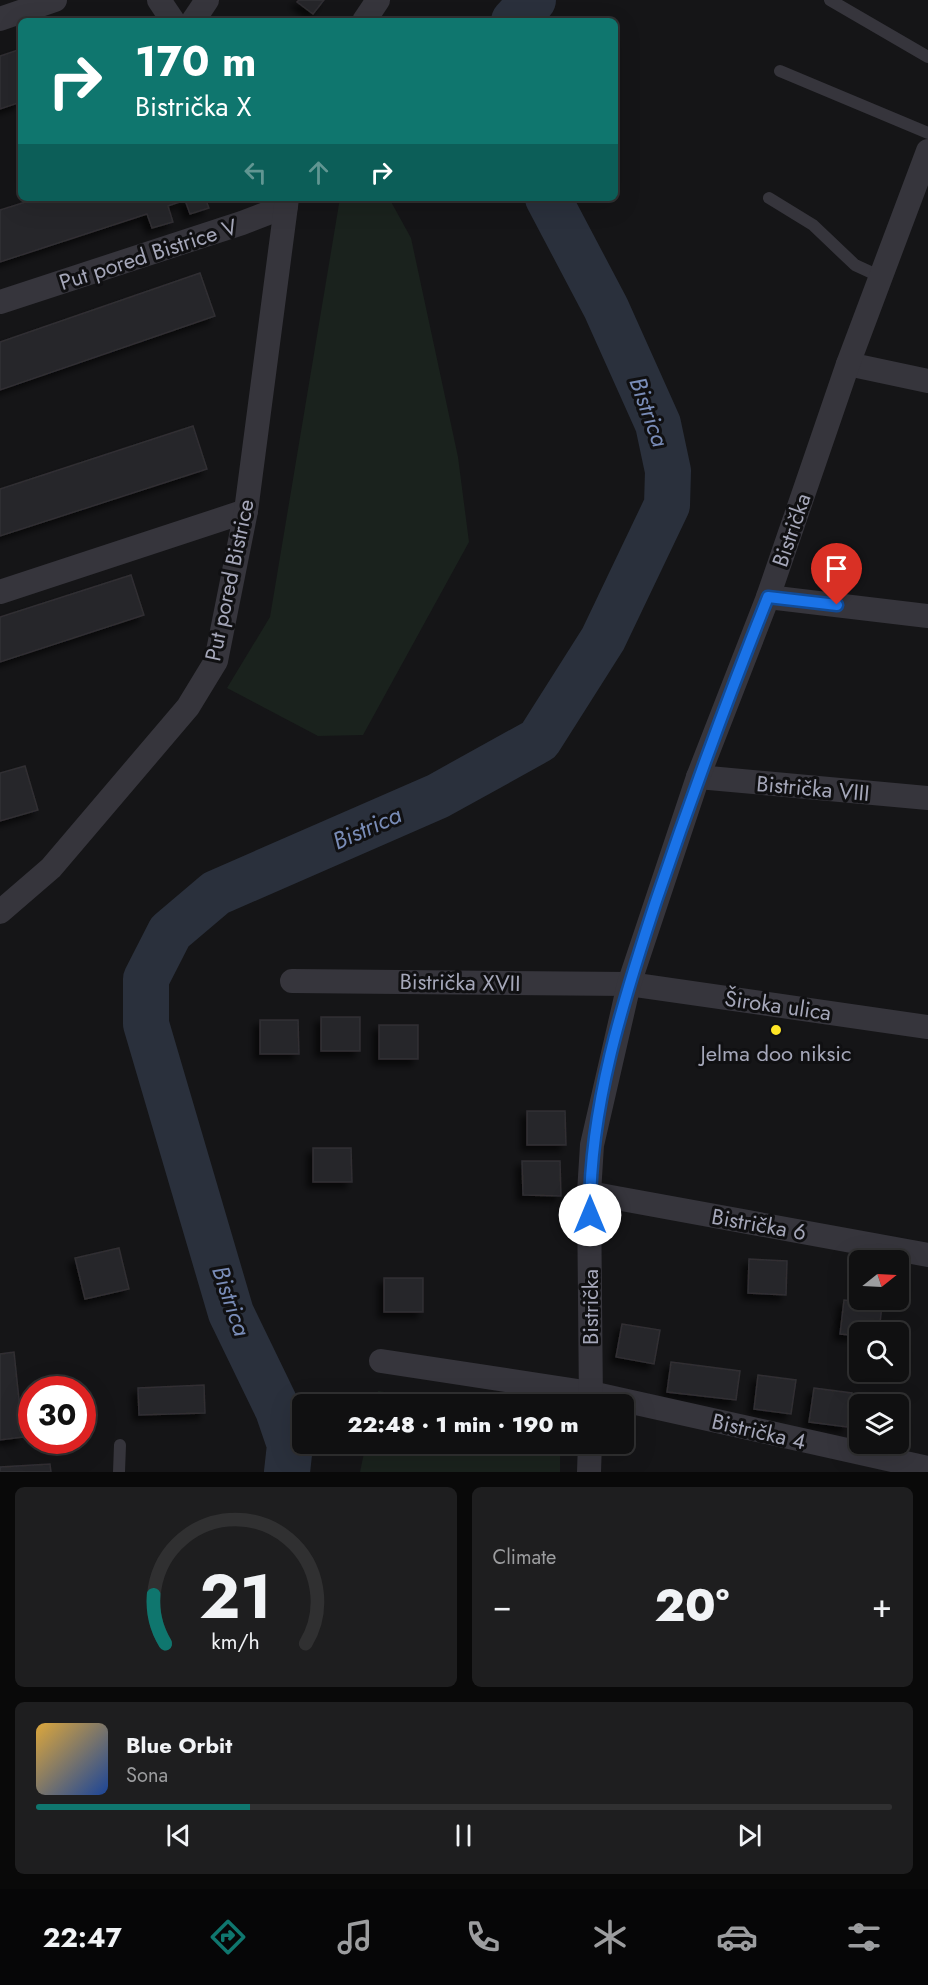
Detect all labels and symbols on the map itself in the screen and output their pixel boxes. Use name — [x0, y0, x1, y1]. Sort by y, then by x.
street label: Put pored Bistrice V — [55, 210, 242, 298]
water label: Bistrica — [621, 372, 678, 452]
street label: Bistrička — [763, 489, 819, 571]
street label: Put pored Bistrice — [196, 496, 262, 664]
pin — [811, 543, 862, 605]
street label: Bistrička VIII — [755, 767, 871, 809]
water label: Bistrica — [327, 797, 407, 858]
street label: Bistrička XVII — [399, 965, 521, 999]
street label: Široka ulica — [723, 982, 833, 1028]
marker: Jelma doo niksic — [769, 1023, 783, 1037]
place label: Jelma doo niksic — [697, 1037, 852, 1069]
position arrow — [558, 1183, 622, 1247]
street label: Bistrička 6 — [709, 1200, 809, 1248]
north arrow — [849, 1250, 909, 1310]
water label: Bistrica — [203, 1261, 260, 1341]
street label: Bistrička — [574, 1269, 606, 1345]
speed limit sign: 30 — [18, 1376, 96, 1454]
street label: Bistrička 4 — [709, 1405, 809, 1457]

